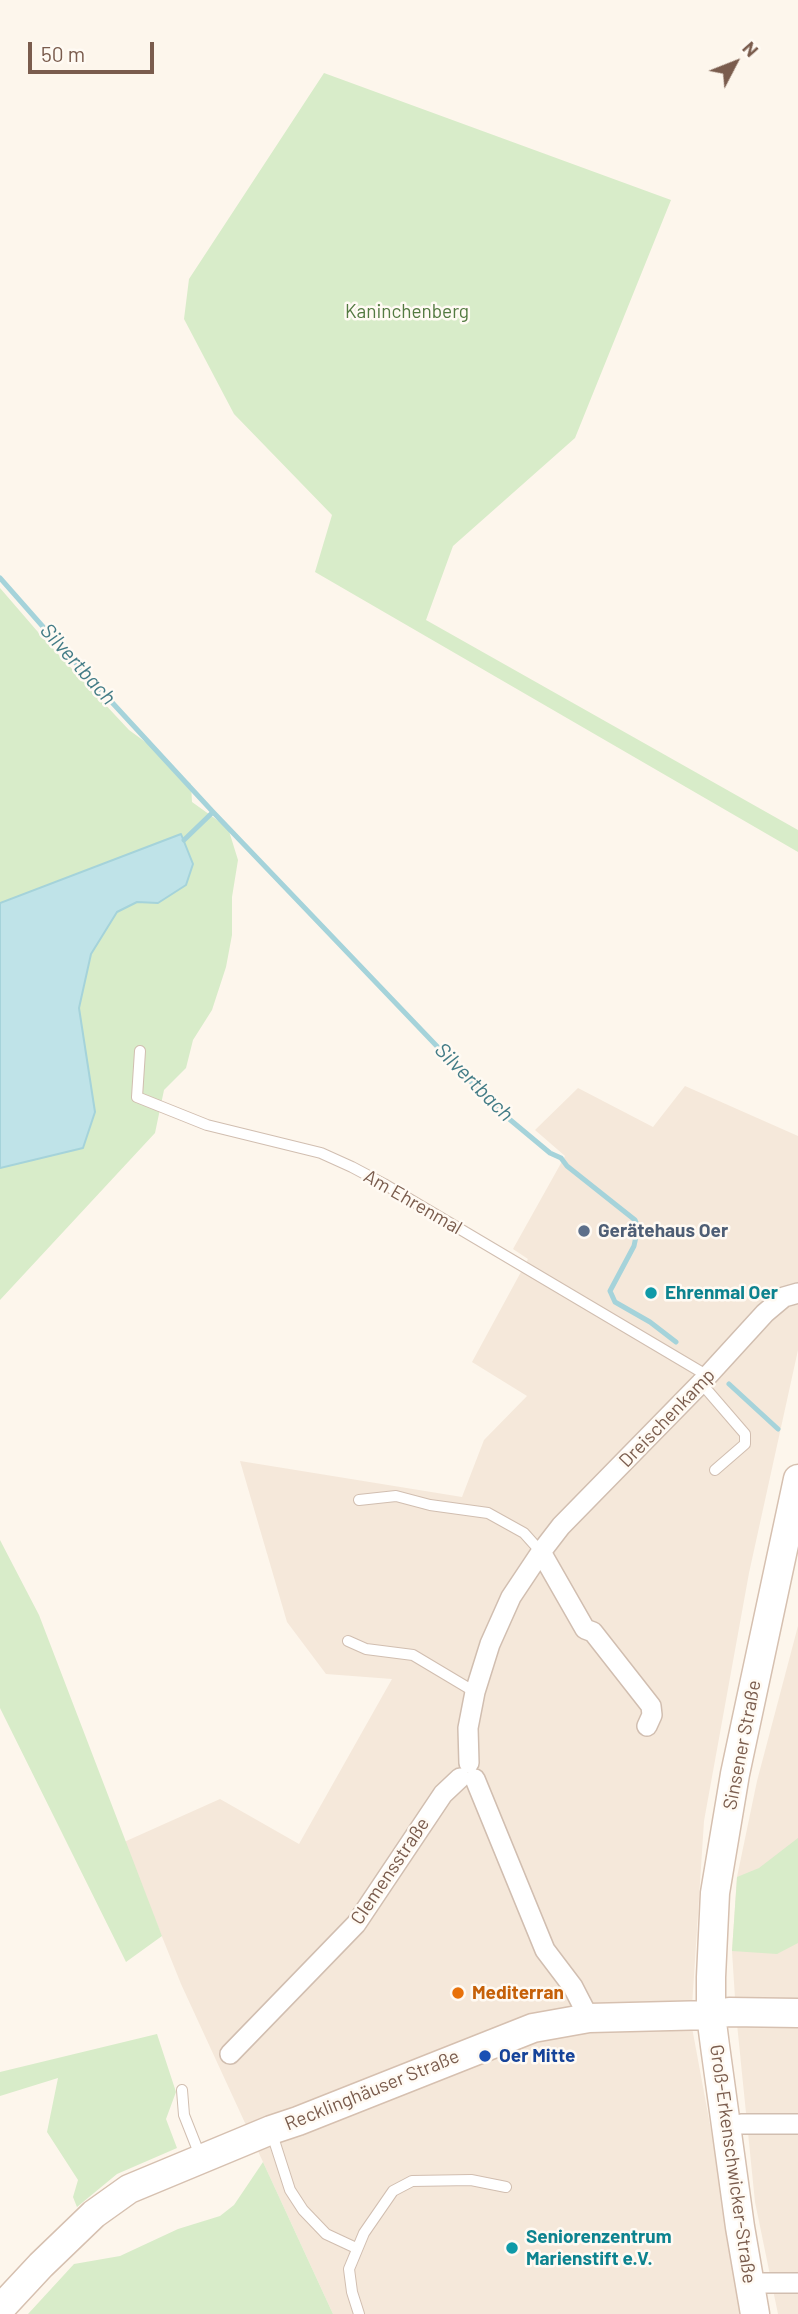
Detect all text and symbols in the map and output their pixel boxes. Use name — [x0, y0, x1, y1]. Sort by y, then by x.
scale bar — [32, 28, 158, 72]
north arrow — [700, 28, 770, 98]
text: N — [738, 36, 764, 61]
text: 50 m — [41, 41, 85, 66]
park label: Kaninchenberg — [345, 301, 469, 323]
water label: Silvertbach — [35, 618, 121, 710]
water label: Silvertbach — [429, 1037, 519, 1127]
street label: Am Ehrenmal — [360, 1165, 466, 1239]
place label: Gerätehaus Oer — [598, 1220, 728, 1242]
marker: Gerätehaus Oer — [576, 1223, 592, 1239]
place label: Ehrenmal Oer — [665, 1282, 778, 1304]
marker: Ehrenmal Oer — [643, 1285, 659, 1301]
street label: Dreischenkamp — [614, 1364, 720, 1472]
street label: Sinsener Straße — [718, 1678, 766, 1812]
street label: Clemensstraße — [346, 1813, 434, 1929]
place label: Mediterran — [472, 1982, 564, 2004]
marker: Mediterran — [450, 1985, 466, 2001]
street label: Groß-Erkenschwicker-Straße — [705, 2043, 761, 2285]
street label: Recklinghäuser Straße — [281, 2045, 463, 2135]
place label: Oer Mitte — [499, 2045, 575, 2067]
marker: Oer Mitte — [477, 2048, 493, 2064]
place label: Seniorenzentrum Marienstift e.V. — [526, 2226, 672, 2270]
marker: Seniorenzentrum Marienstift e.V. — [504, 2240, 520, 2256]

